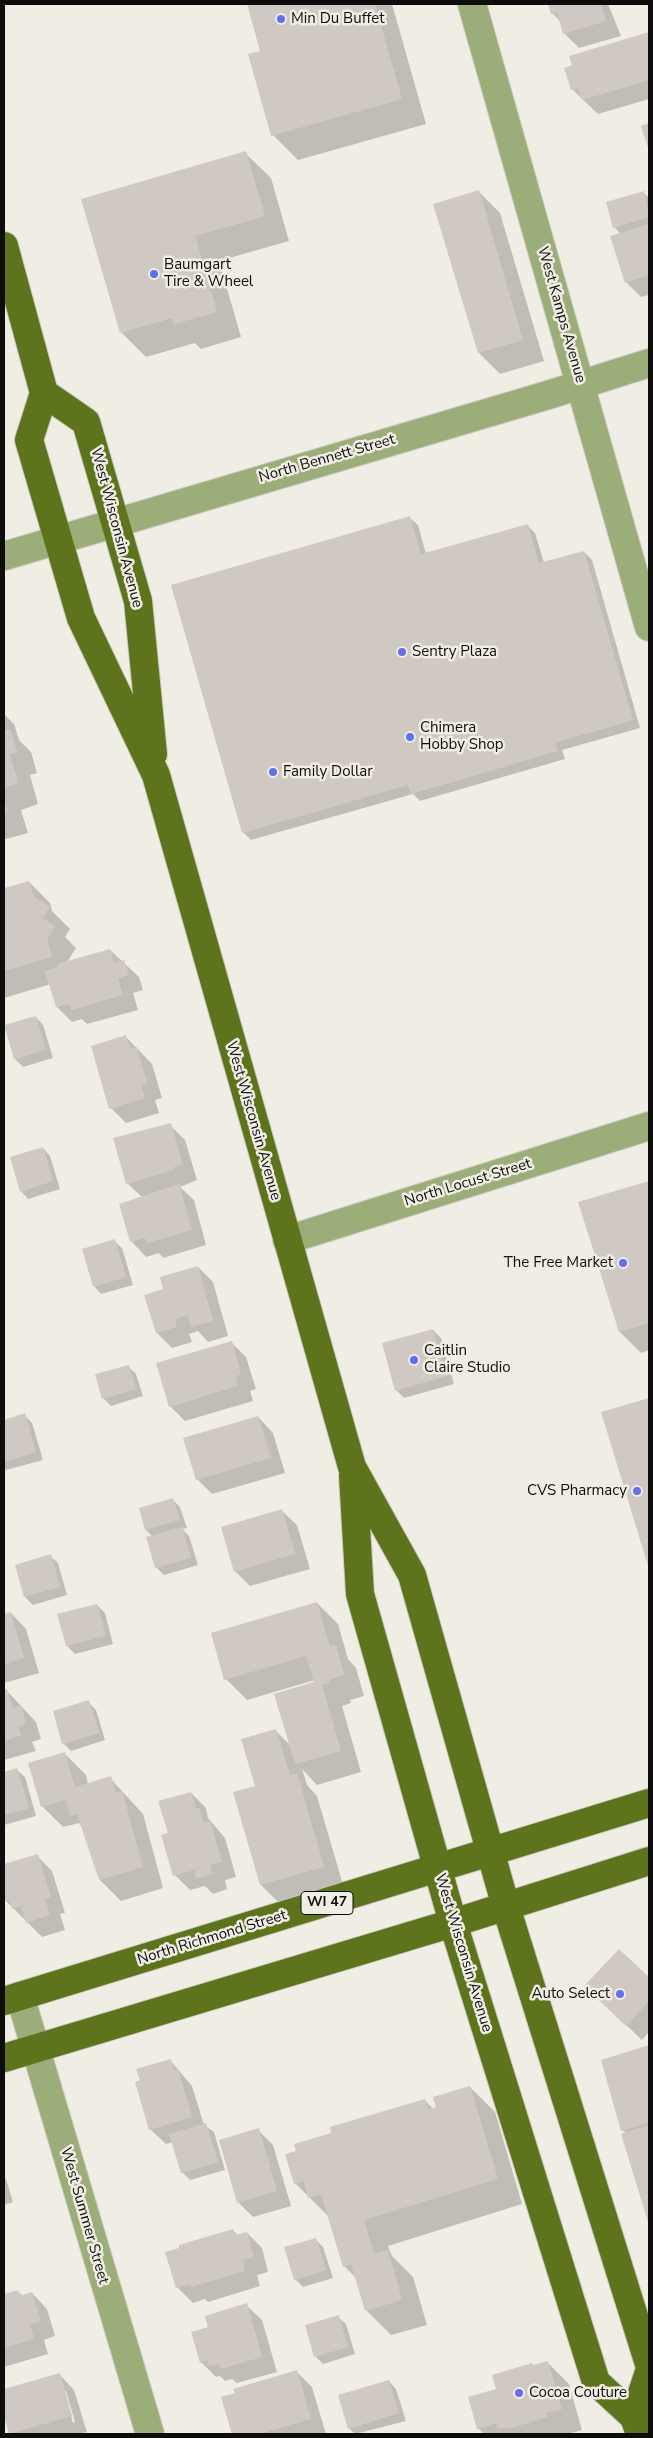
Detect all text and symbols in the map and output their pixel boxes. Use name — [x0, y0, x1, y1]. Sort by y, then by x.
place label: Min Du Buffet — [291, 10, 384, 28]
marker: Min Du Buffet — [275, 13, 287, 25]
street label: West Kamps Avenue — [533, 245, 589, 385]
place label: Baumgart Tire & Wheel — [164, 256, 253, 291]
marker: Baumgart Tire & Wheel — [148, 268, 160, 280]
street label: North Bennett Street — [257, 431, 397, 487]
street label: West Wisconsin Avenue — [86, 446, 146, 610]
place label: Sentry Plaza — [412, 643, 497, 661]
marker: Sentry Plaza — [396, 646, 408, 658]
place label: Chimera Hobby Shop — [420, 719, 504, 754]
marker: Chimera Hobby Shop — [404, 731, 416, 743]
place label: Family Dollar — [283, 763, 373, 781]
marker: Family Dollar — [267, 766, 279, 778]
street label: West Wisconsin Avenue — [222, 1039, 284, 1203]
street label: North Locust Street — [402, 1155, 534, 1211]
place label: The Free Market — [504, 1254, 613, 1272]
marker: The Free Market — [617, 1257, 629, 1269]
place label: Caitlin Claire Studio — [424, 1342, 511, 1377]
marker: Caitlin Claire Studio — [408, 1354, 420, 1366]
place label: CVS Pharmacy — [527, 1482, 627, 1500]
marker: CVS Pharmacy — [631, 1485, 643, 1497]
street label: West Wisconsin Avenue — [430, 1872, 496, 2034]
road number: WI 47 — [301, 1892, 353, 1915]
street label: North Richmond Street — [135, 1907, 289, 1969]
place label: Auto Select — [532, 1985, 610, 2003]
marker: Auto Select — [614, 1988, 626, 2000]
street label: West Summer Street — [56, 2146, 112, 2286]
place label: Cocoa Couture — [529, 2384, 627, 2402]
marker: Cocoa Couture — [513, 2387, 525, 2399]

